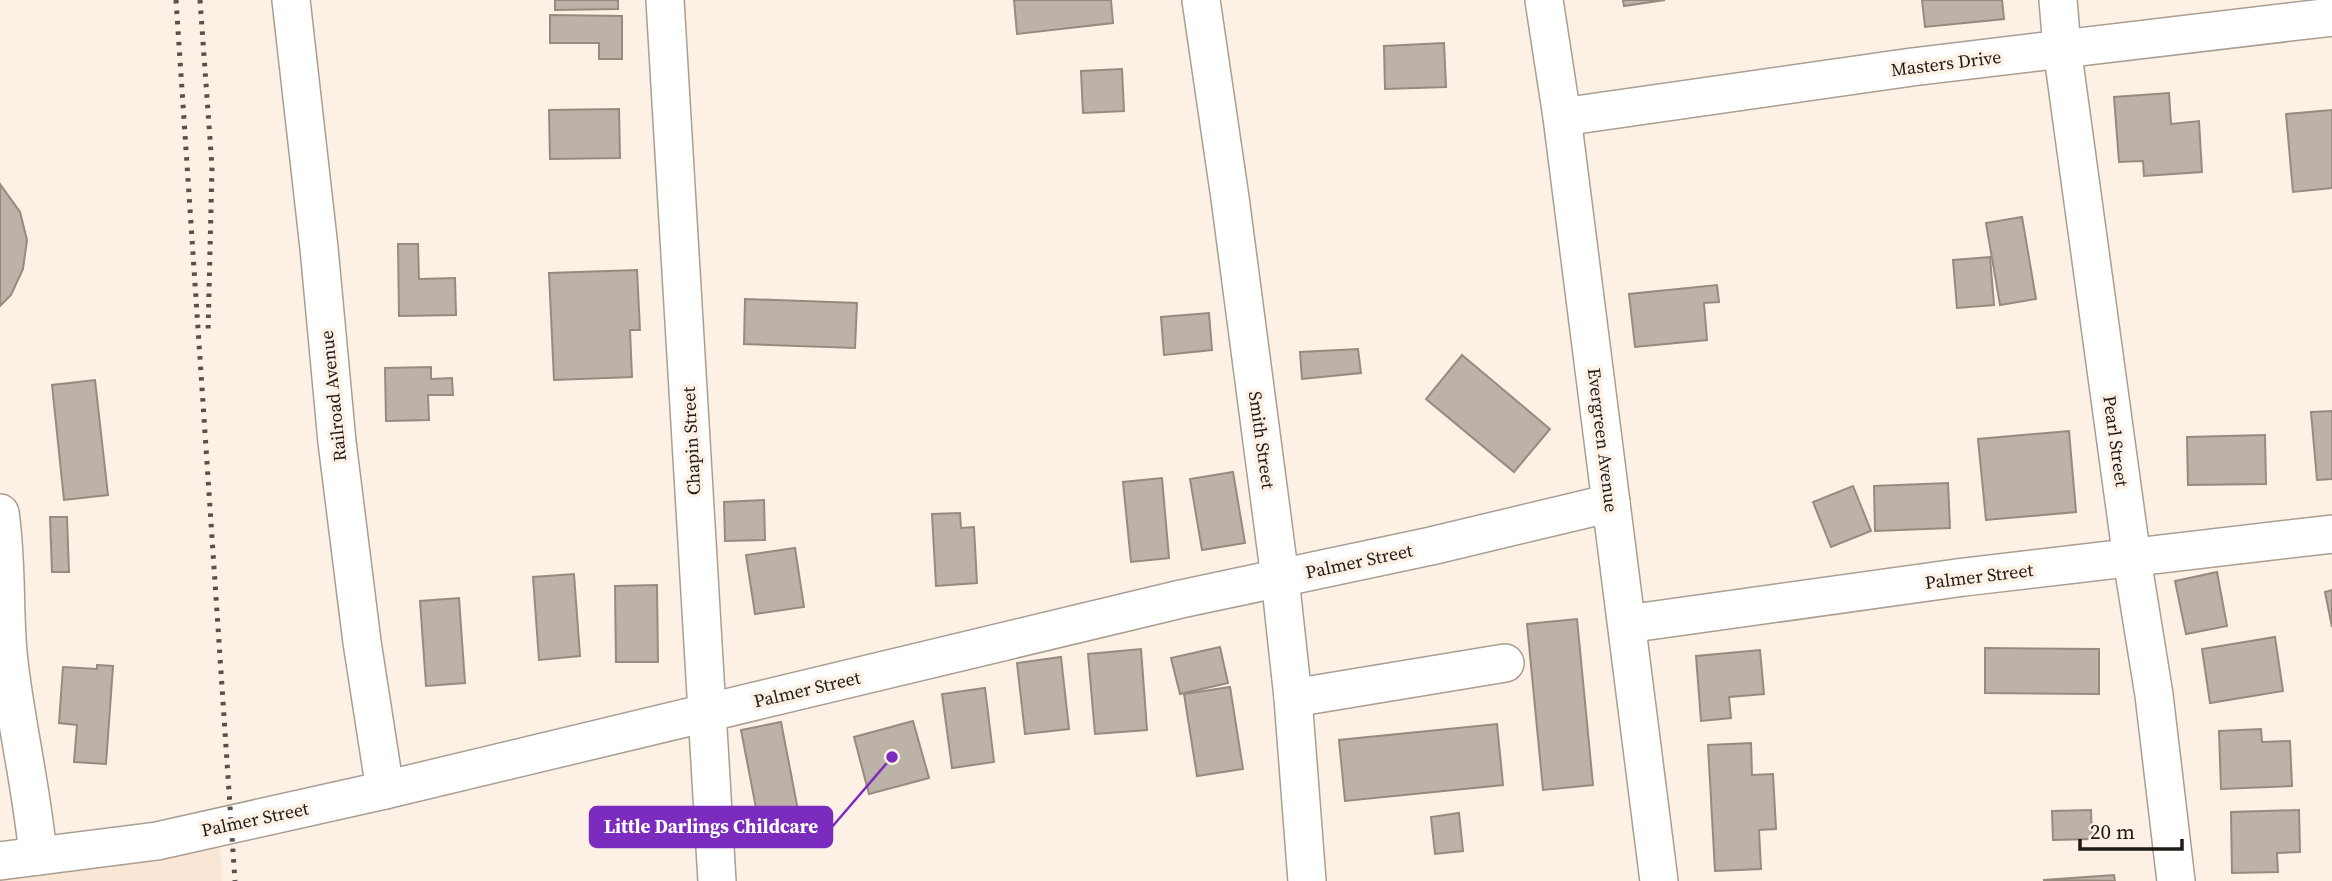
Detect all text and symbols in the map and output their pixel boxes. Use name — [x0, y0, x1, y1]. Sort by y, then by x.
street label: Masters Drive — [1890, 44, 2002, 82]
street label: Railroad Avenue — [314, 329, 352, 463]
street label: Evergreen Avenue — [1582, 366, 1624, 514]
street label: Chapin Street — [676, 386, 706, 496]
street label: Smith Street — [1243, 390, 1281, 490]
street label: Pearl Street — [2097, 394, 2135, 488]
street label: Palmer Street — [1303, 537, 1415, 585]
street label: Palmer Street — [1923, 557, 2035, 595]
street label: Palmer Street — [751, 665, 863, 713]
street label: Palmer Street — [199, 795, 311, 843]
callout: Little Darlings Childcare — [590, 807, 832, 847]
scale bar — [2080, 808, 2182, 852]
text: Little Darlings Childcare — [604, 813, 818, 839]
text: 20 m — [2090, 817, 2135, 846]

